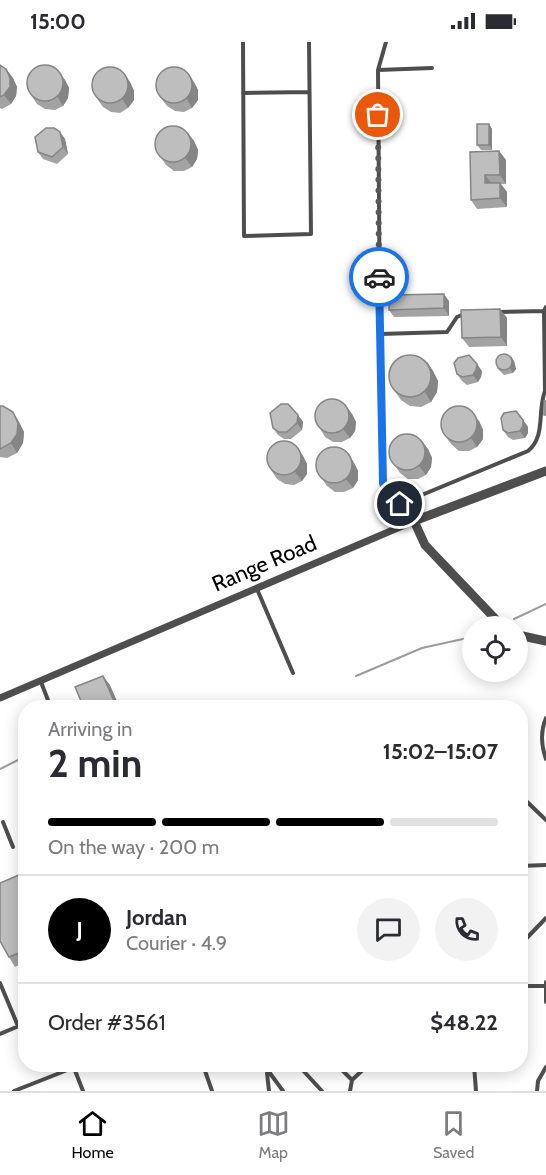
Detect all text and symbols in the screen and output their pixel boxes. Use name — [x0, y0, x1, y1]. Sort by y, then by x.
text: 15:00 — [30, 8, 86, 35]
pin — [352, 89, 403, 140]
icon: bag — [361, 98, 394, 131]
courier — [349, 247, 409, 307]
icon: car — [363, 261, 396, 294]
pin — [374, 478, 425, 529]
icon: home — [383, 487, 416, 520]
street label: Range Road — [208, 529, 321, 598]
map controls — [462, 616, 528, 682]
button: locate — [462, 616, 528, 682]
text: Arriving in — [48, 717, 132, 741]
text: 15:02–15:07 — [383, 738, 498, 765]
text: 2 min — [48, 739, 142, 787]
text: On the way · 200 m — [48, 835, 219, 859]
button: chat — [357, 898, 420, 961]
button: phone — [435, 898, 498, 961]
text: Jordan — [126, 904, 187, 931]
text: J — [76, 916, 83, 943]
text: Courier · 4.9 — [126, 931, 227, 955]
text: Order #3561 — [48, 1009, 166, 1036]
text: $48.22 — [430, 1009, 498, 1036]
tab: Home — [72, 1107, 114, 1162]
tab: Map — [257, 1107, 290, 1162]
tab: Saved — [433, 1107, 474, 1162]

